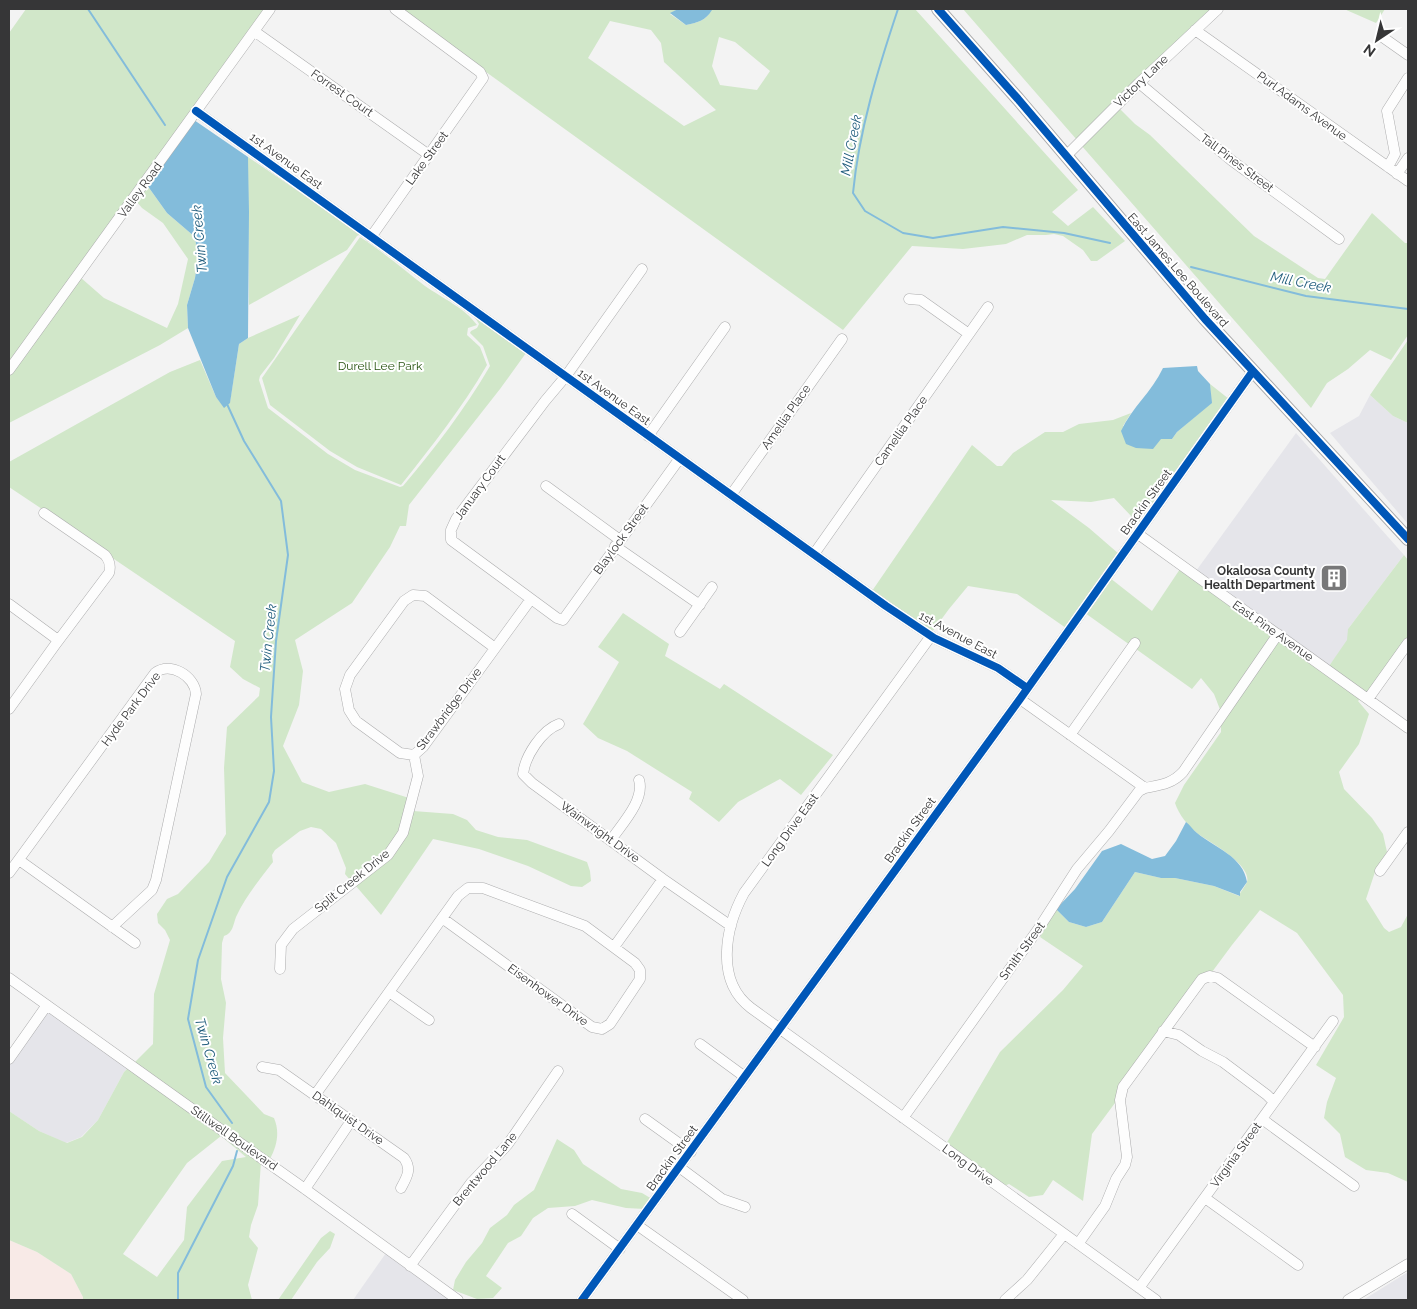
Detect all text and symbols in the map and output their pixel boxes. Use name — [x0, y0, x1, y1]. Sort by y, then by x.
north arrow — [1352, 15, 1402, 65]
text: N — [1361, 41, 1379, 60]
street label: Victory Lane — [1111, 52, 1171, 110]
street label: Forrest Court — [308, 66, 376, 120]
street label: Purl Adams Avenue — [1254, 69, 1350, 143]
water label: Mill Creek — [837, 113, 865, 177]
street label: Lake Street — [403, 128, 451, 188]
street label: 1st Avenue East — [247, 130, 325, 192]
street label: Tall Pines Street — [1198, 131, 1276, 195]
street label: Valley Road — [115, 159, 165, 221]
water label: Twin Creek — [188, 204, 210, 274]
street label: East James Lee Boulevard — [1125, 210, 1231, 330]
water label: Mill Creek — [1269, 268, 1333, 296]
park label: Durell Lee Park — [338, 359, 423, 373]
street label: 1st Avenue East — [575, 366, 653, 428]
street label: Amellia Place — [759, 382, 813, 452]
street label: Camellia Place — [872, 393, 930, 469]
street label: January Court — [452, 452, 508, 522]
street label: Brackin Street — [1118, 466, 1174, 538]
street label: Blaylock Street — [591, 501, 651, 577]
building icon: Okaloosa County Health Department — [1319, 563, 1349, 593]
place label: Okaloosa County Health Department — [1204, 564, 1315, 592]
street label: East Pine Avenue — [1230, 598, 1316, 664]
water label: Twin Creek — [256, 603, 280, 673]
street label: 1st Avenue East — [917, 609, 999, 661]
street label: Strawbridge Drive — [414, 665, 484, 753]
street label: Hyde Park Drive — [99, 669, 163, 749]
street label: Long Drive East — [759, 791, 821, 869]
street label: Brackin Street — [882, 794, 938, 866]
street label: Wainwright Drive — [558, 799, 642, 865]
street label: Split Creek Drive — [312, 847, 392, 915]
street label: Smith Street — [996, 919, 1048, 983]
street label: Eisenhower Drive — [505, 961, 591, 1029]
water label: Twin Creek — [192, 1016, 226, 1087]
street label: Dahlquist Drive — [310, 1088, 386, 1148]
street label: Stillwell Boulevard — [188, 1103, 280, 1173]
street label: Virginia Street — [1208, 1120, 1264, 1190]
street label: Brackin Street — [644, 1122, 700, 1194]
street label: Brentwood Lane — [450, 1129, 520, 1209]
street label: Long Drive — [940, 1142, 996, 1188]

